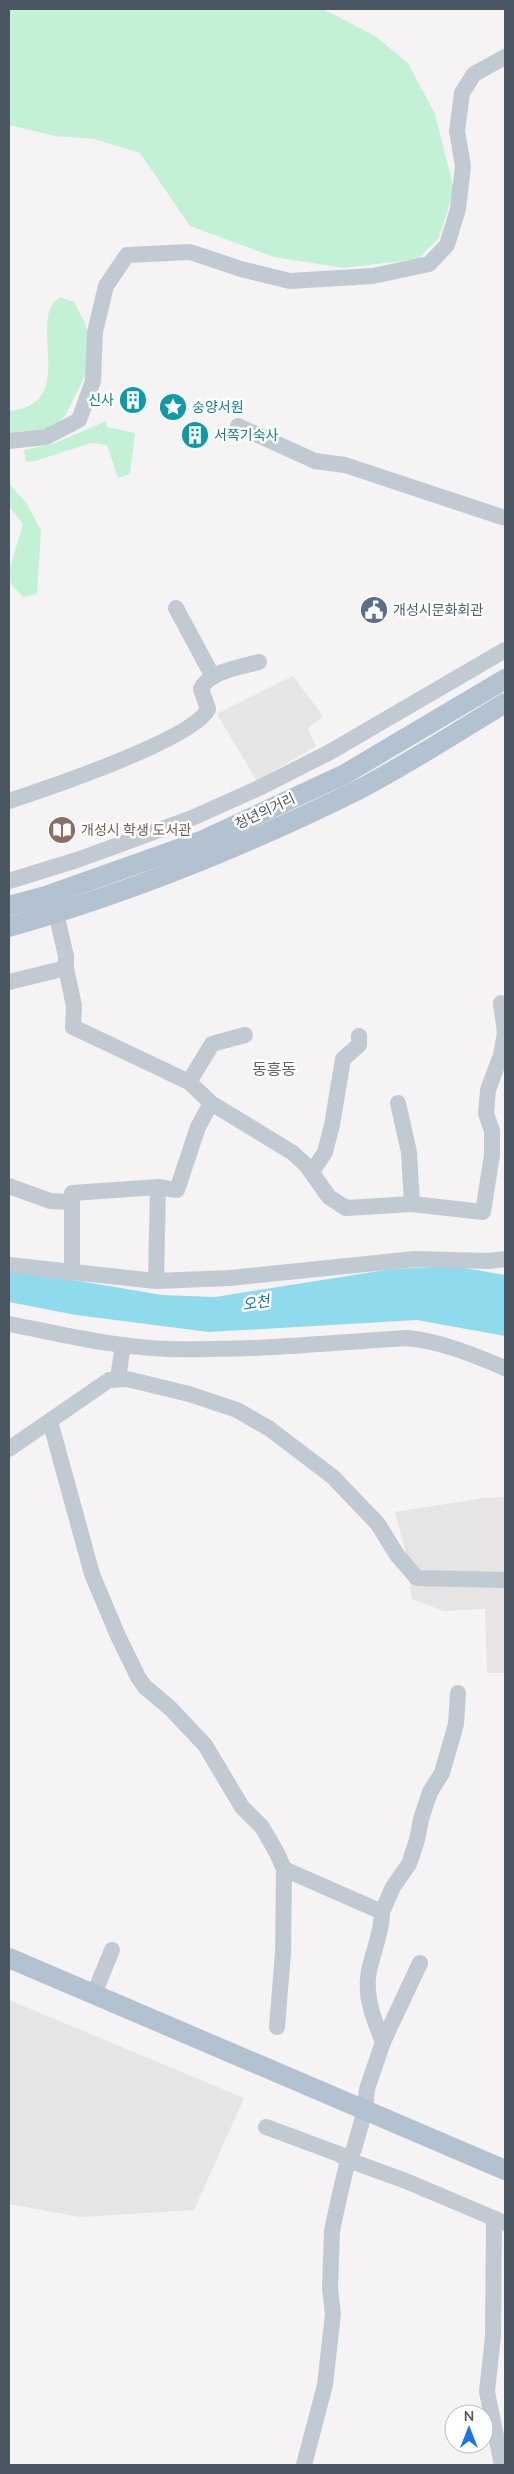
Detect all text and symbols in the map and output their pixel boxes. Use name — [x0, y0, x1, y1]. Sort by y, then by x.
building icon: 신사 — [118, 385, 148, 415]
place label: 신사 — [88, 391, 114, 410]
place icon: 숭양서원 — [158, 392, 188, 422]
place label: 숭양서원 — [192, 398, 244, 417]
building icon: 서쪽기숙사 — [180, 420, 210, 450]
place label: 서쪽기숙사 — [214, 426, 279, 445]
public building icon: 개성시문화회관 — [359, 595, 389, 625]
place label: 개성시문화회관 — [393, 601, 483, 620]
street label: 청년의거리 — [232, 789, 298, 834]
library icon: 개성시 학생 도서관 — [47, 815, 77, 845]
place label: 개성시 학생 도서관 — [81, 821, 191, 840]
district label: 동흥동 — [252, 1059, 296, 1081]
water label: 오천 — [241, 1290, 273, 1315]
north arrow — [444, 2404, 494, 2454]
text: N — [464, 2407, 474, 2426]

